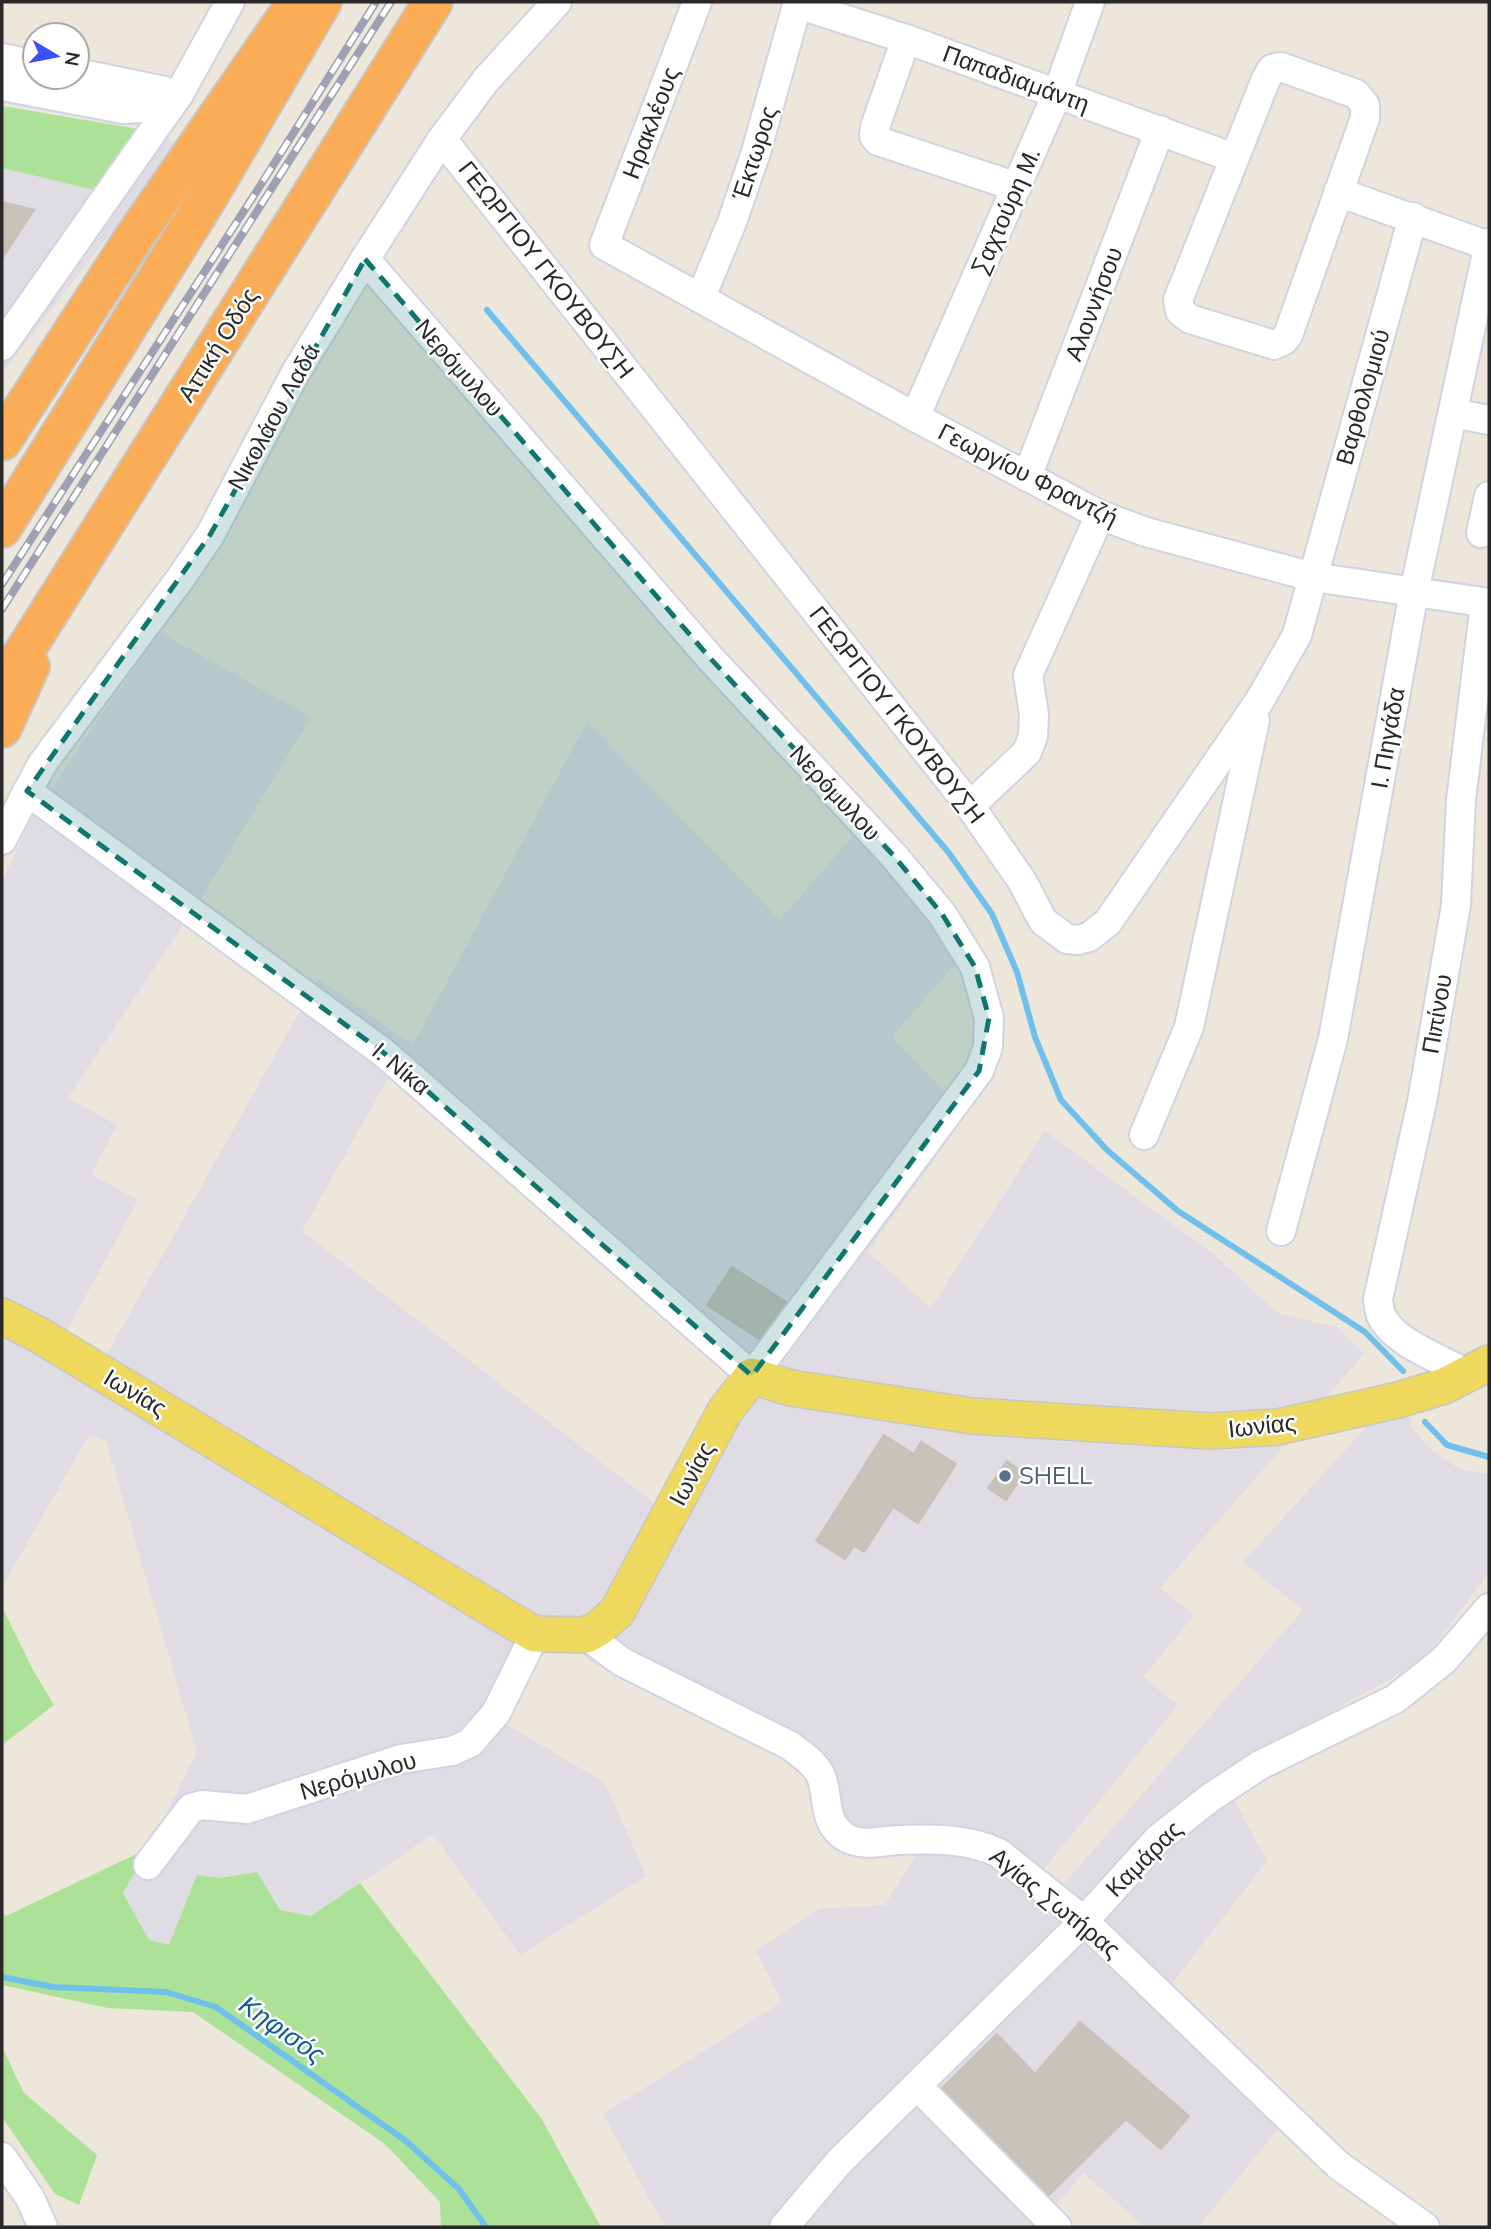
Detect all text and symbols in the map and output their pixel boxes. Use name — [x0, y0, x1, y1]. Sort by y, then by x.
north arrow — [21, 21, 91, 91]
street label: Παπαδιαμάντη — [938, 38, 1094, 120]
text: N — [58, 50, 86, 68]
street label: Ηρακλέους — [615, 62, 687, 184]
street label: Έκτωρος — [724, 102, 785, 205]
street label: Σαχτούρη Μ. — [964, 143, 1048, 279]
street label: ΓΕΩΡΓΙΟΥ ΓΚΟΥΒΟΥΣΗ — [451, 155, 641, 385]
street label: Αλοννήσου — [1058, 242, 1130, 366]
street label: Αττική Οδός — [170, 282, 266, 408]
street label: Νερόμυλου — [408, 312, 510, 424]
street label: Βαρθολομιού — [1328, 325, 1398, 469]
street label: Νικολάου Λαδά — [221, 338, 327, 496]
street label: Γεωργίου Φραντζή — [933, 416, 1123, 534]
street label: ΓΕΩΡΓΙΟΥ ΓΚΟΥΒΟΥΣΗ — [802, 600, 992, 830]
street label: Ι. Πηγάδα — [1363, 685, 1413, 791]
street label: Νερόμυλου — [782, 738, 888, 848]
street label: Πιπίνου — [1414, 972, 1460, 1056]
street label: Ι. Νίκα — [365, 1035, 437, 1103]
street label: Ιωνίας — [98, 1362, 172, 1424]
street label: Ιωνίας — [1226, 1407, 1298, 1445]
street label: Ιωνίας — [662, 1436, 722, 1512]
place label: SHELL — [1019, 1460, 1092, 1492]
marker: SHELL — [997, 1468, 1013, 1484]
street label: Νερόμυλου — [296, 1744, 420, 1808]
street label: Καμάρας — [1099, 1814, 1189, 1904]
street label: Αγίας Σωτήρας — [983, 1840, 1127, 1966]
water label: Κηφισός — [232, 1988, 332, 2072]

